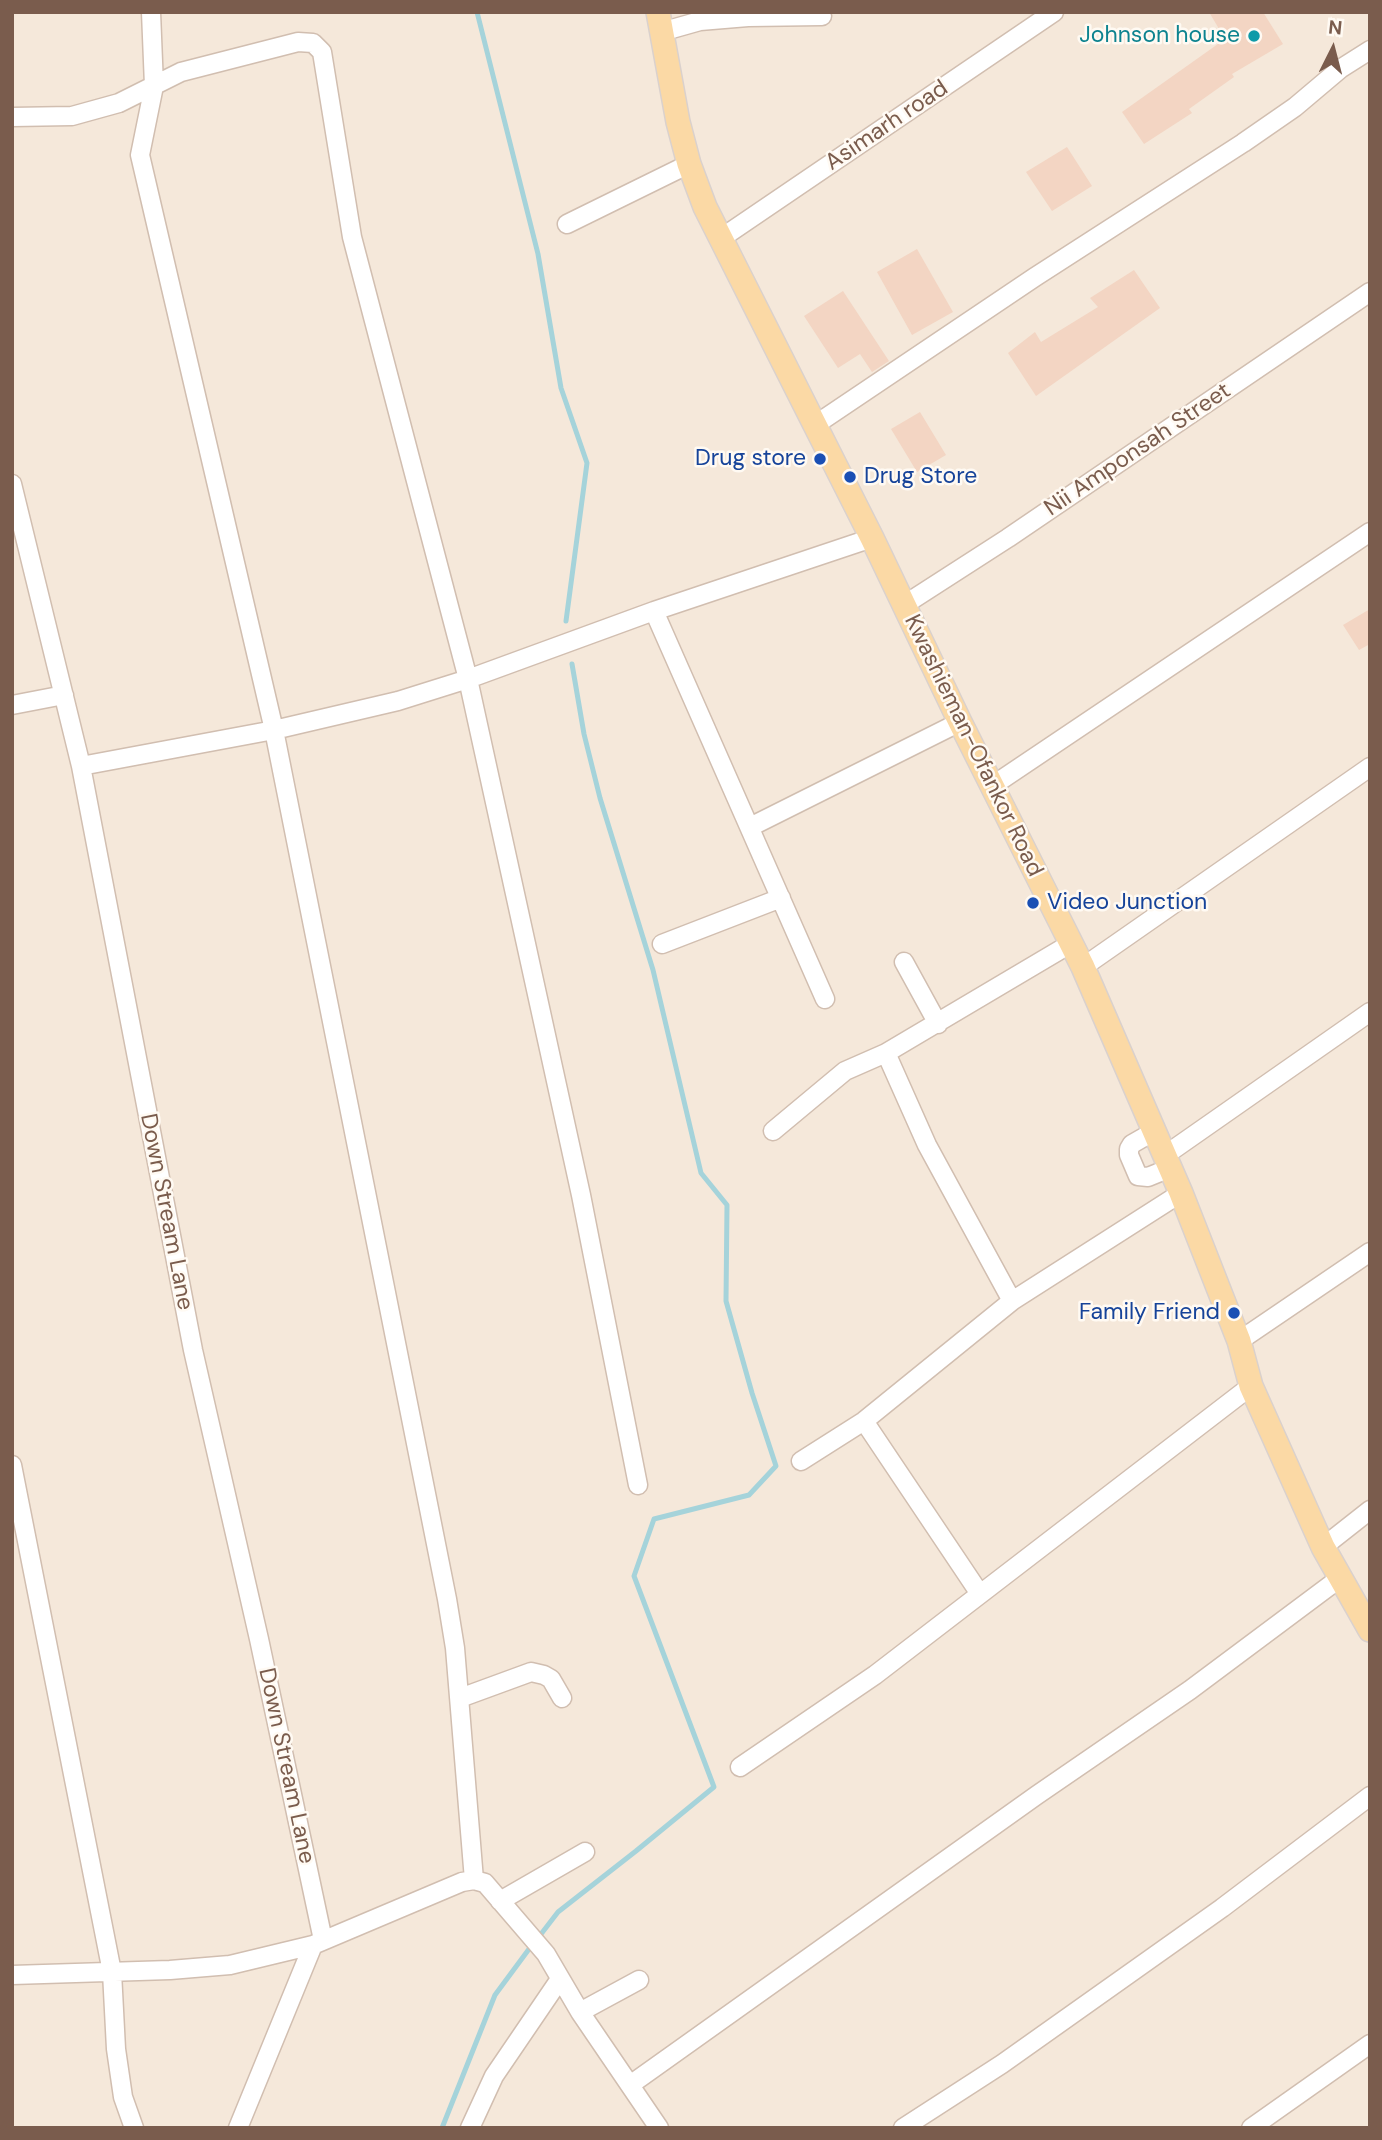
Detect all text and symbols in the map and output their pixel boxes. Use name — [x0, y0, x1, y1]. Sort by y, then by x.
north arrow — [1298, 14, 1368, 84]
text: N — [1327, 14, 1343, 41]
place label: Johnson house — [1079, 22, 1240, 50]
marker: Johnson house — [1246, 28, 1262, 44]
street label: Asimarh road — [820, 75, 954, 177]
street label: Nii Amponsah Street — [1040, 377, 1236, 523]
place label: Drug store — [695, 445, 806, 473]
marker: Drug store — [812, 451, 828, 467]
place label: Drug Store — [864, 463, 977, 491]
marker: Drug Store — [842, 469, 858, 485]
street label: Kwashieman-Ofankor Road — [898, 611, 1048, 881]
place label: Video Junction — [1047, 889, 1207, 917]
marker: Video Junction — [1025, 895, 1041, 911]
street label: Down Stream Lane — [133, 1111, 199, 1313]
place label: Family Friend — [1079, 1299, 1220, 1327]
marker: Family Friend — [1226, 1305, 1242, 1321]
street label: Down Stream Lane — [252, 1666, 320, 1866]

